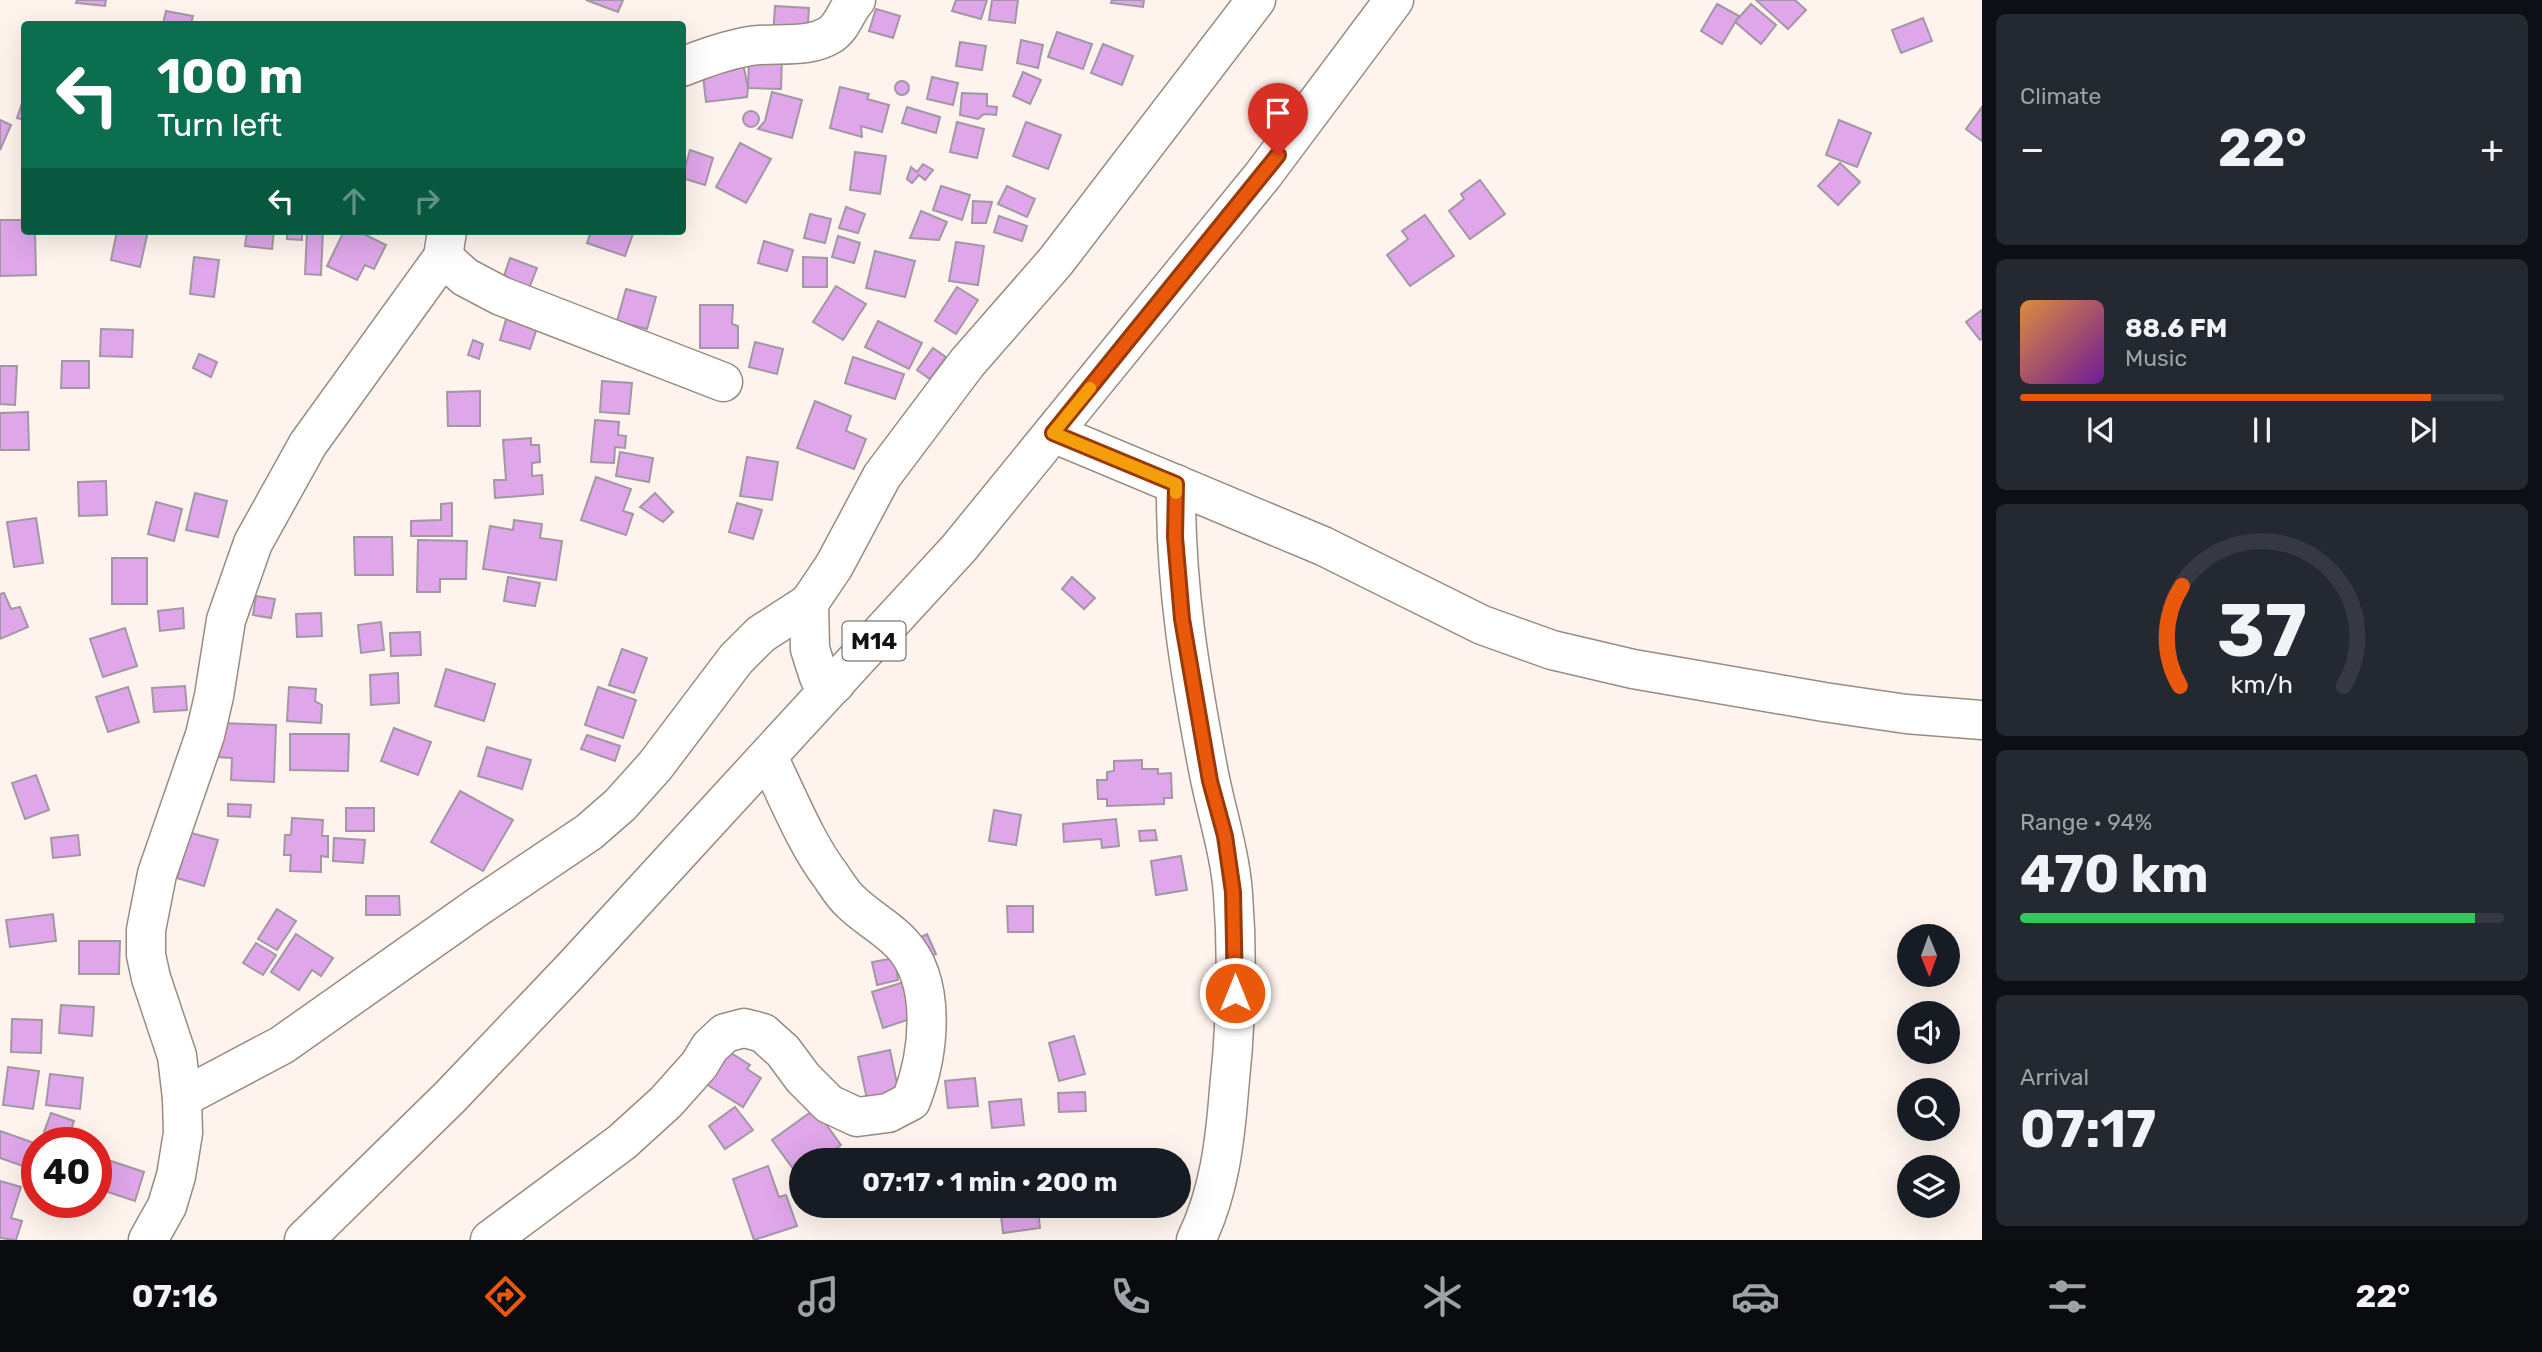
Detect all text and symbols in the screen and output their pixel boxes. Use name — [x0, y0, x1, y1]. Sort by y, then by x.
text: 100 m — [157, 47, 303, 105]
icon: left — [42, 49, 133, 140]
text: Climate — [2020, 82, 2101, 110]
pin — [1248, 83, 1308, 155]
icon: arrive — [1259, 94, 1297, 132]
text: Turn left — [157, 106, 282, 144]
text: 22° — [2218, 117, 2307, 179]
text: − — [2020, 126, 2045, 172]
text: + — [2480, 126, 2504, 172]
icon: left — [262, 182, 300, 220]
icon: ahead — [335, 182, 373, 220]
icon: right — [408, 182, 446, 220]
text: 88.6 FM — [2125, 313, 2227, 344]
text: Music — [2125, 344, 2187, 372]
icon: previous — [2082, 411, 2120, 449]
icon: pause — [2243, 411, 2281, 449]
icon: next — [2404, 411, 2442, 449]
text: 37 — [2217, 588, 2307, 674]
road number: M14 — [842, 622, 906, 660]
text: km/h — [2231, 670, 2293, 699]
text: Range · 94% — [2020, 808, 2152, 836]
text: 470 km — [2020, 843, 2209, 905]
north arrow — [1897, 924, 1960, 987]
map controls — [1897, 924, 1960, 1218]
position arrow — [1198, 956, 1272, 1030]
button: sound — [1897, 1001, 1960, 1064]
text: Arrival — [2020, 1063, 2089, 1091]
button: search — [1897, 1078, 1960, 1141]
text: 07:17 — [2020, 1098, 2156, 1160]
speed limit sign: 40 — [21, 1127, 112, 1218]
button: layers — [1897, 1155, 1960, 1218]
text: 07:17 · 1 min · 200 m — [862, 1167, 1118, 1198]
icon: directions — [481, 1272, 530, 1321]
icon: music — [794, 1272, 843, 1321]
icon: phone — [1106, 1272, 1155, 1321]
icon: climate — [1418, 1272, 1467, 1321]
icon: car — [1731, 1272, 1780, 1321]
icon: filters — [2043, 1272, 2092, 1321]
text: 07:16 — [132, 1277, 218, 1315]
text: 22° — [2356, 1277, 2410, 1315]

